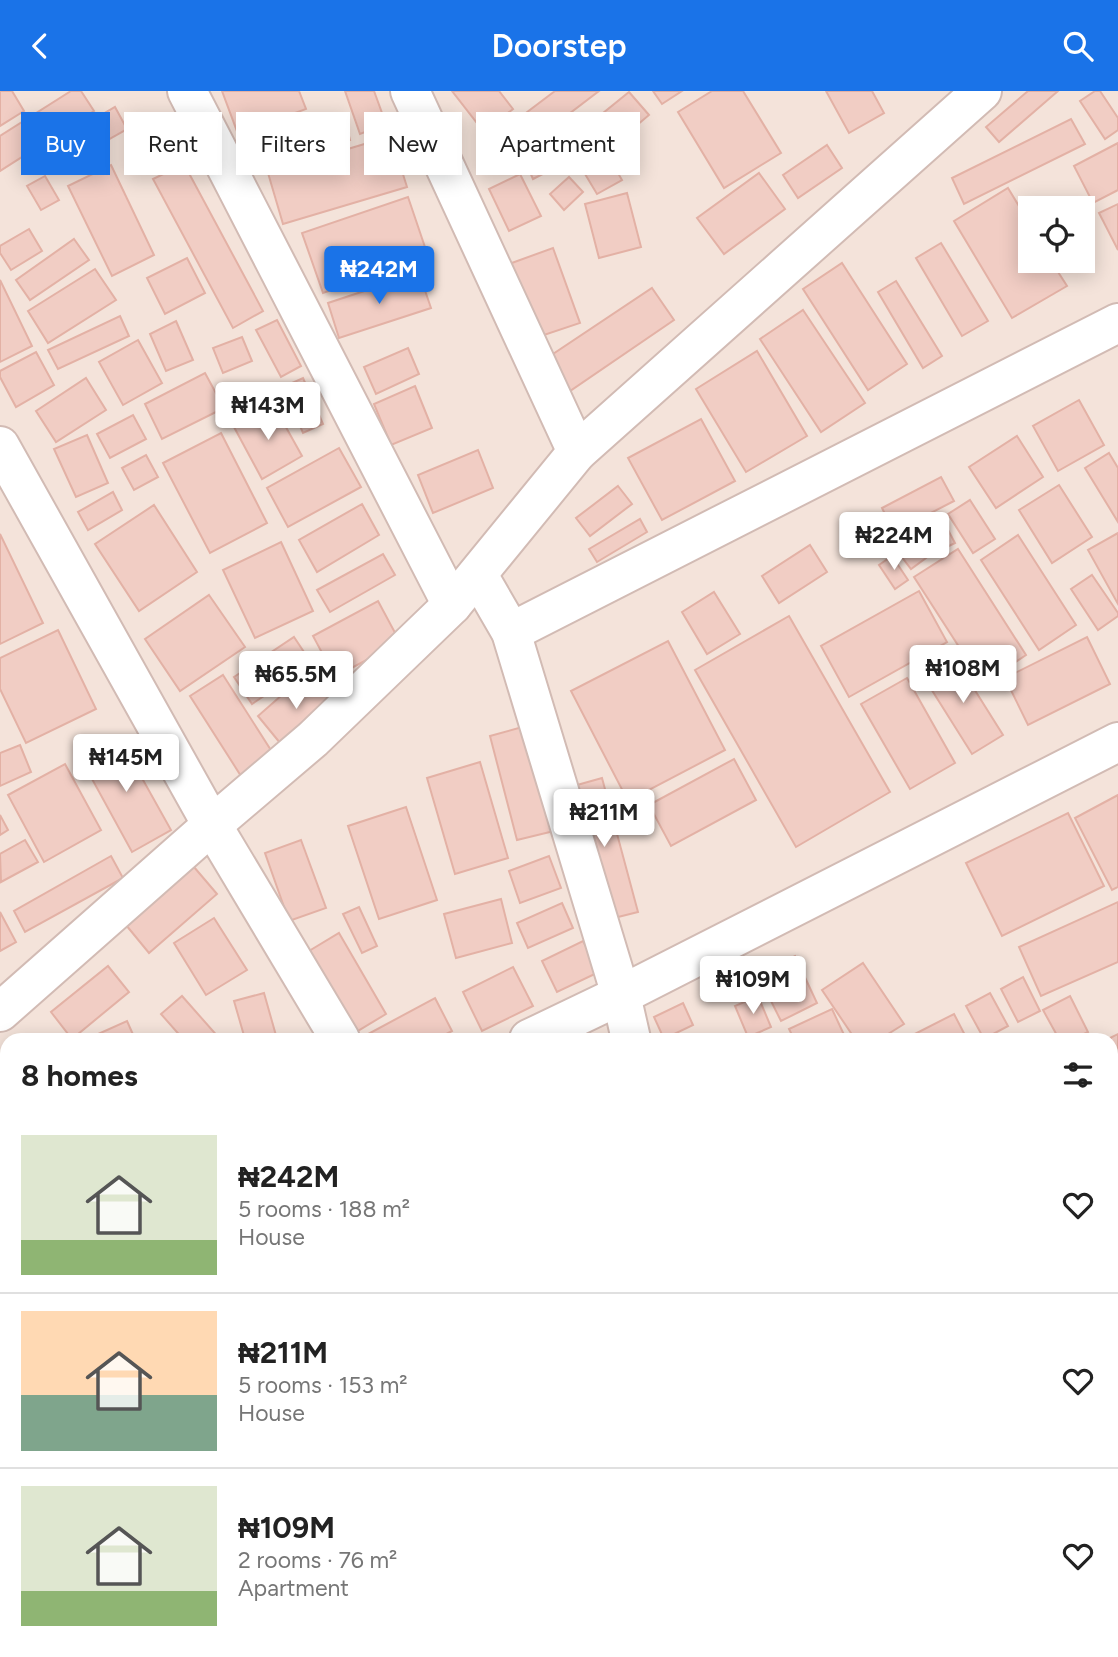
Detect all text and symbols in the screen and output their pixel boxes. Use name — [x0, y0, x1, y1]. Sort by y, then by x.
icon: back — [21, 27, 59, 65]
text: Doorstep — [491, 27, 627, 65]
icon: search — [1059, 27, 1097, 65]
chip: Buy — [21, 112, 110, 175]
chip: Rent — [124, 112, 222, 175]
chip: Filters — [236, 112, 350, 175]
chip: New — [364, 112, 462, 175]
chip: Apartment — [476, 112, 640, 175]
map controls — [1018, 196, 1095, 273]
button: locate — [1018, 196, 1095, 273]
pin: ₦242M — [330, 247, 428, 306]
text: ₦242M — [340, 255, 418, 283]
pin: ₦143M — [219, 383, 317, 442]
text: ₦143M — [231, 391, 305, 419]
pin: ₦224M — [845, 512, 943, 572]
text: ₦224M — [855, 521, 933, 549]
pin: ₦108M — [914, 645, 1012, 705]
pin: ₦65.5M — [239, 651, 353, 711]
text: ₦108M — [925, 654, 1001, 682]
text: ₦65.5M — [255, 660, 337, 688]
pin: ₦145M — [77, 735, 175, 794]
text: ₦145M — [89, 743, 163, 771]
pin: ₦211M — [555, 789, 653, 849]
text: ₦211M — [569, 798, 639, 826]
pin: ₦109M — [704, 957, 802, 1016]
text: ₦109M — [716, 965, 790, 993]
icon: filters — [1059, 1056, 1097, 1094]
text: 8 homes — [21, 1057, 138, 1094]
text: ₦242M — [238, 1158, 339, 1195]
icon: home — [77, 1163, 161, 1247]
icon: heart — [1059, 1186, 1097, 1224]
text: 5 rooms · 188 m² — [238, 1195, 410, 1223]
text: House — [238, 1223, 305, 1251]
text: ₦211M — [238, 1334, 328, 1371]
icon: home — [77, 1339, 161, 1423]
icon: heart — [1059, 1362, 1097, 1400]
text: 5 rooms · 153 m² — [238, 1371, 408, 1399]
text: House — [238, 1399, 305, 1427]
text: ₦109M — [238, 1509, 335, 1546]
icon: home — [77, 1514, 161, 1598]
icon: heart — [1059, 1537, 1097, 1575]
text: 2 rooms · 76 m² — [238, 1546, 397, 1574]
text: Apartment — [238, 1574, 349, 1602]

